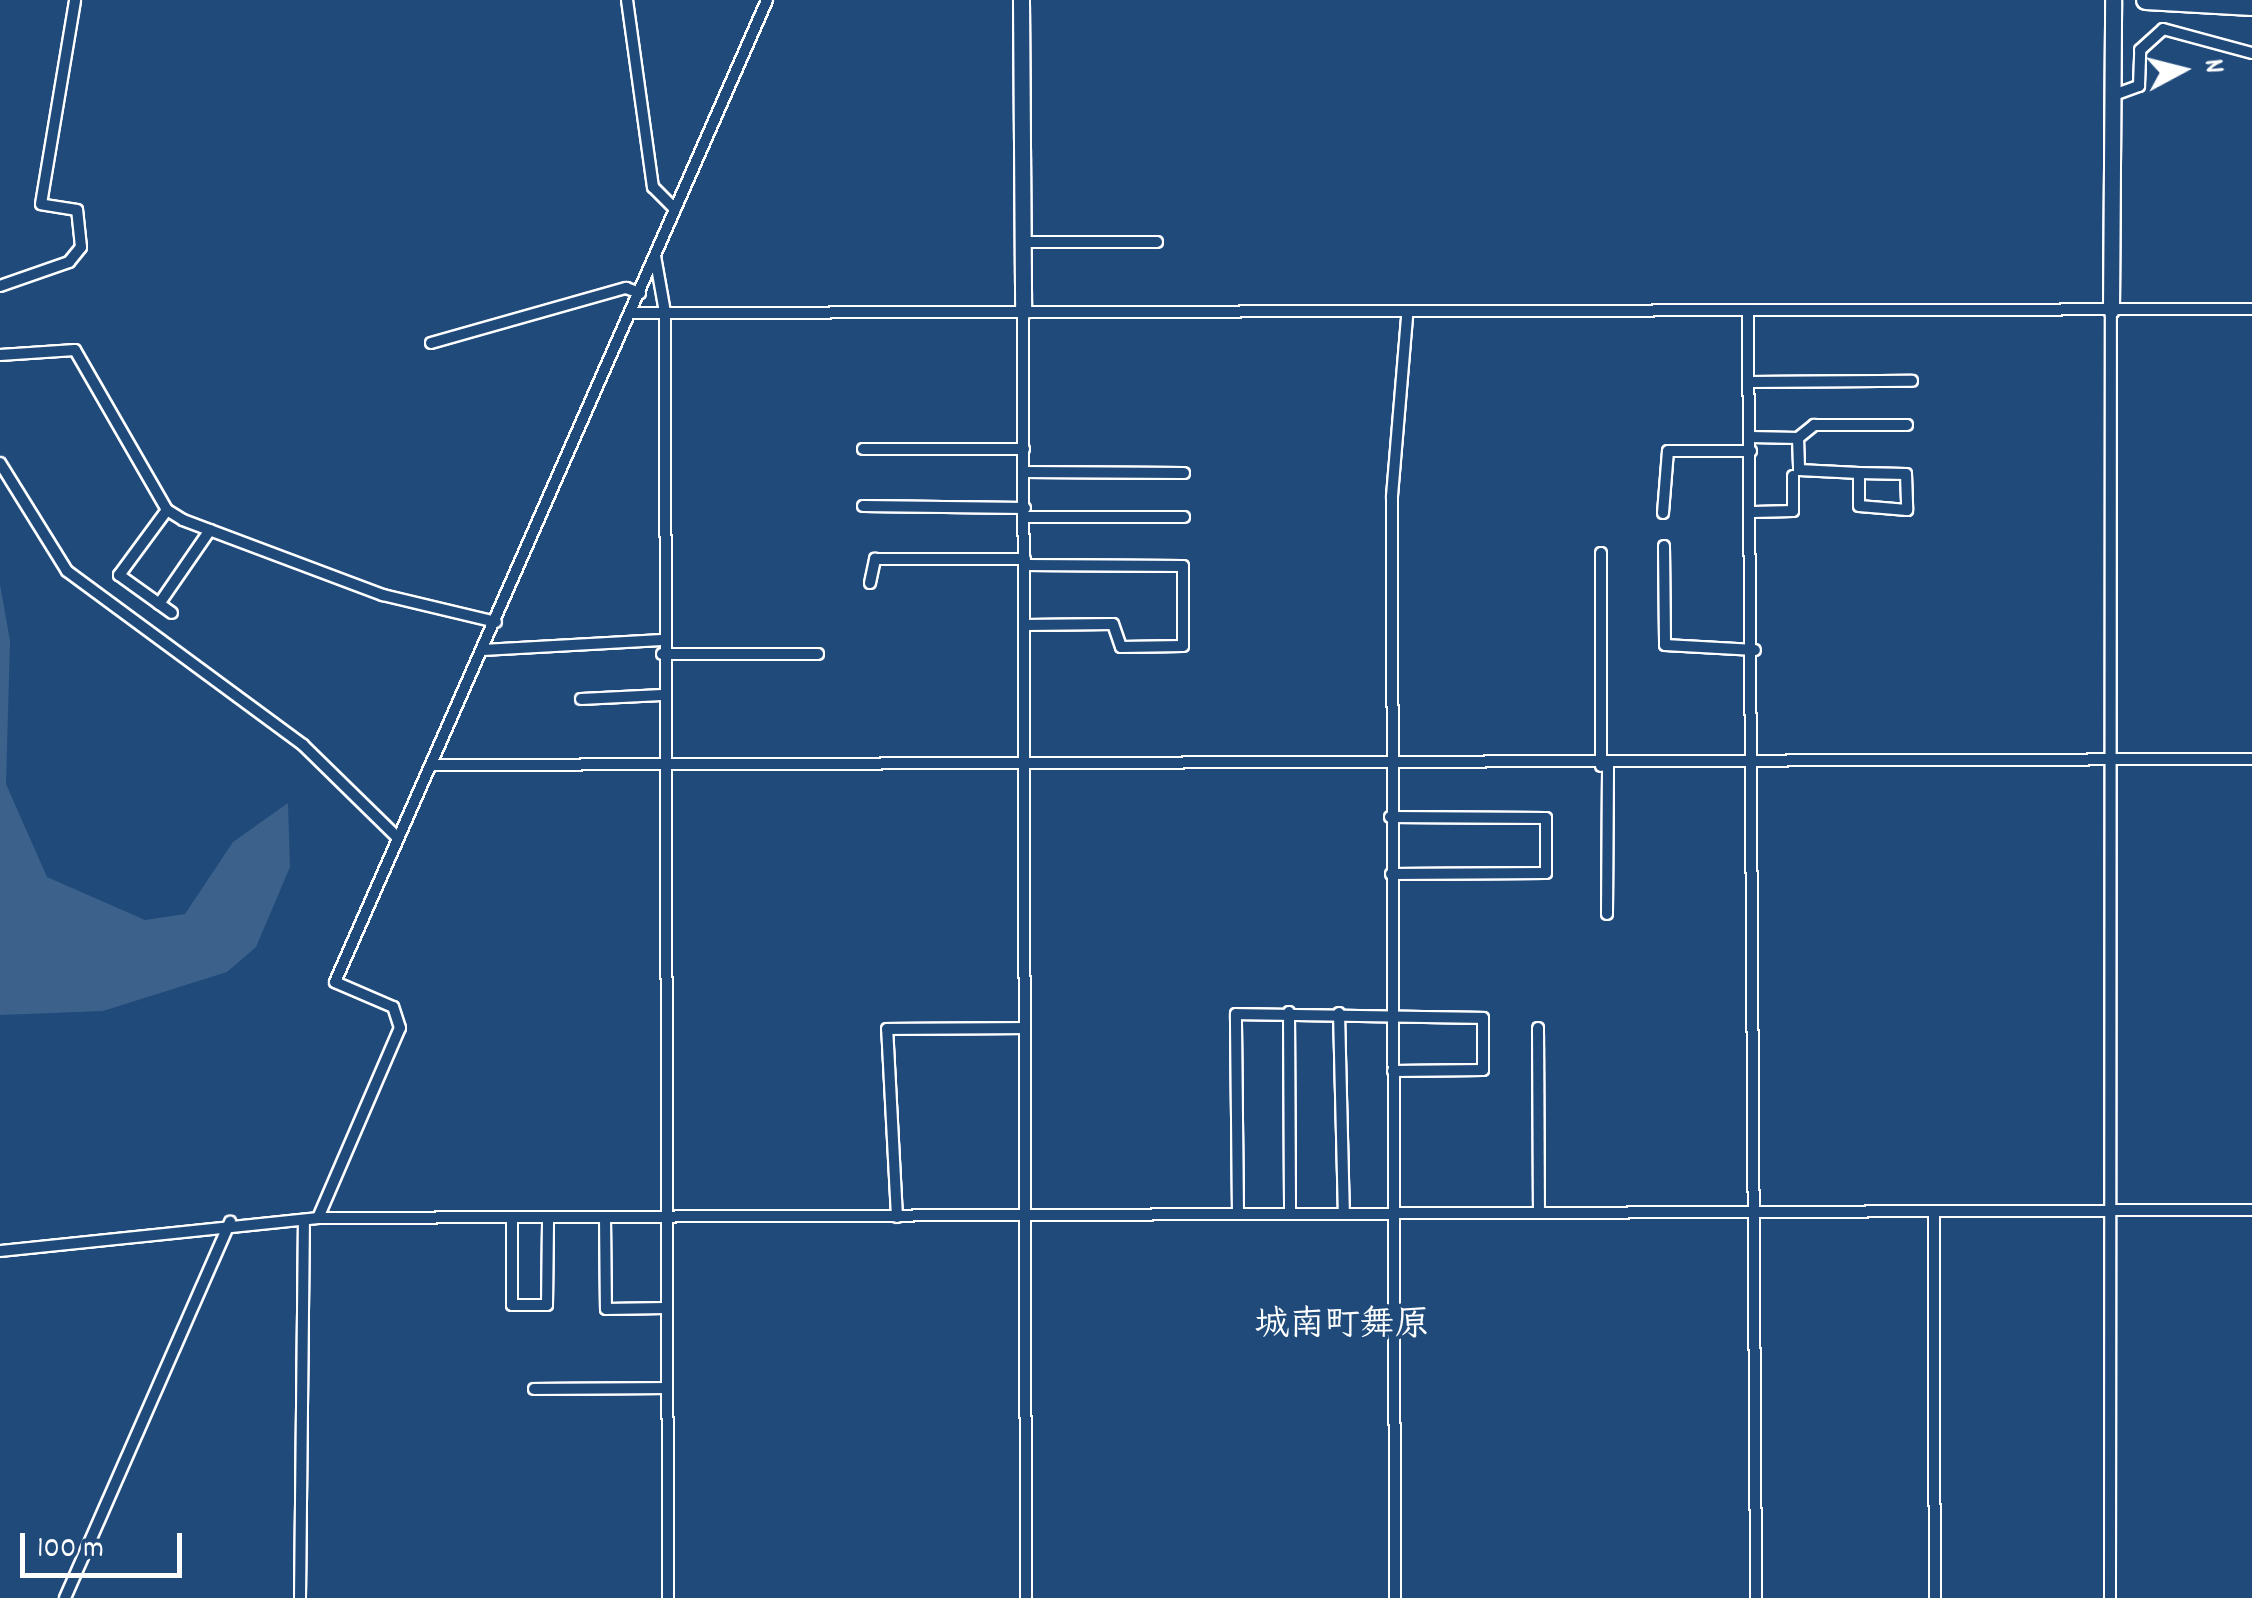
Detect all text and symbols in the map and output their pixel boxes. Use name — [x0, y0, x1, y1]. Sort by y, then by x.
north arrow — [2132, 20, 2232, 120]
text: N — [2191, 57, 2232, 76]
district label: 城南町舞原 — [1255, 1306, 1429, 1348]
scale bar — [25, 1513, 188, 1575]
text: 100 m — [37, 1529, 104, 1572]

